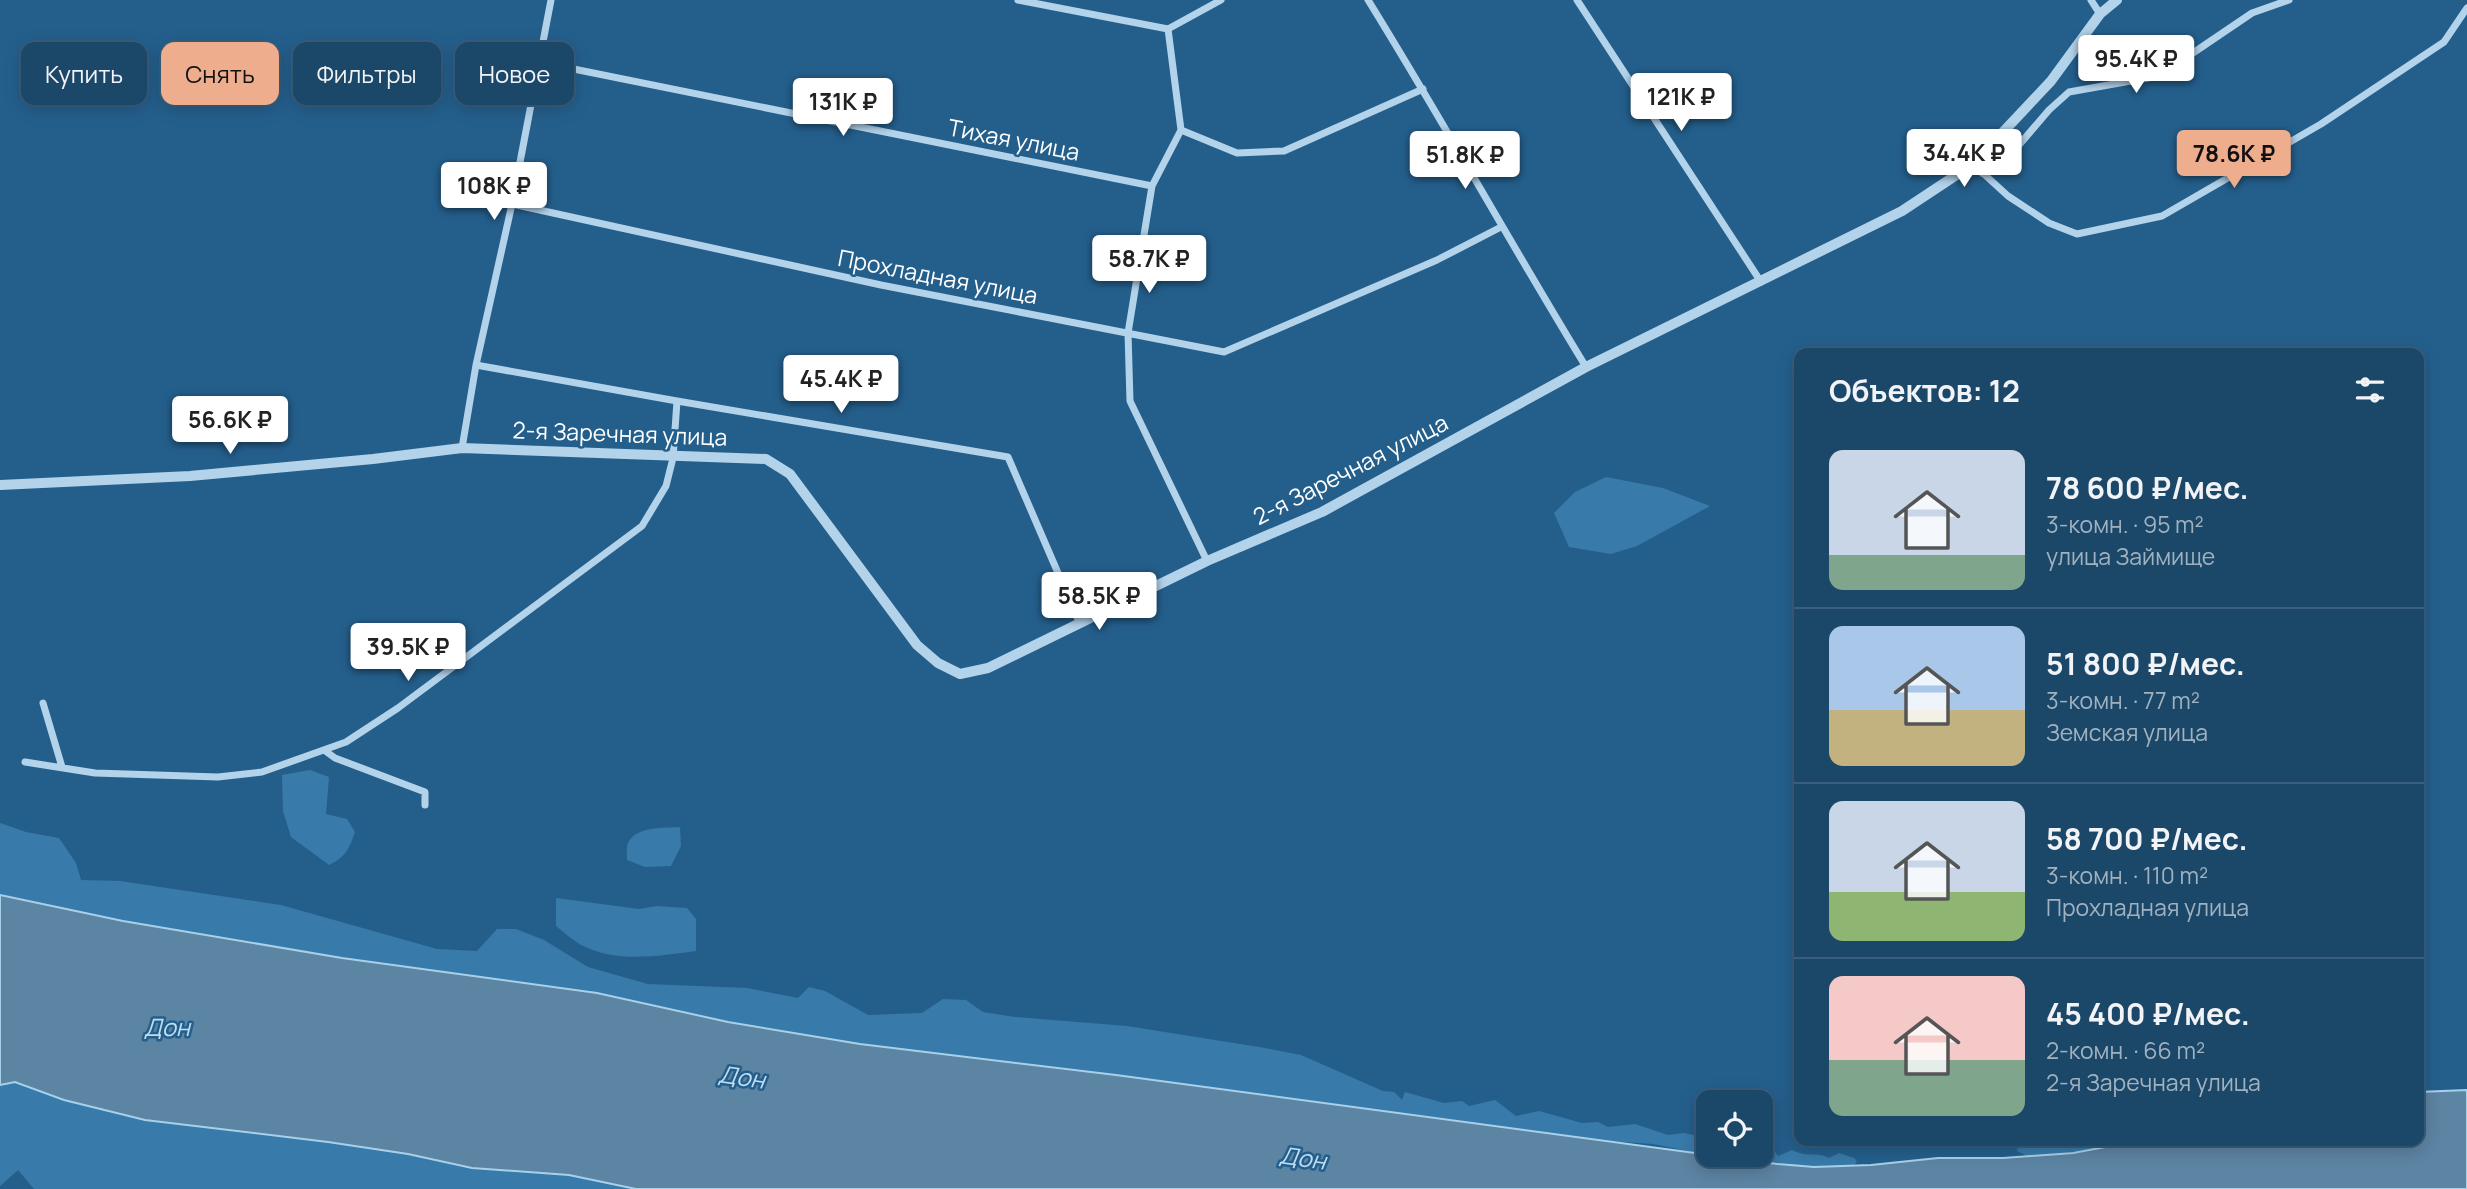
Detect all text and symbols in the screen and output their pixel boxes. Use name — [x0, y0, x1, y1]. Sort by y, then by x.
pin: 95.4K ₽ — [2071, 36, 2201, 95]
chip: Купить — [21, 42, 147, 105]
chip: Снять — [161, 42, 279, 105]
chip: Фильтры — [293, 42, 441, 105]
chip: Новое — [455, 42, 574, 105]
text: 95.4K ₽ — [2094, 42, 2178, 74]
pin: 121K ₽ — [1624, 74, 1738, 133]
pin: 131K ₽ — [786, 78, 900, 138]
text: 121K ₽ — [1647, 80, 1715, 112]
text: 131K ₽ — [809, 85, 877, 117]
street label: Тихая улица — [945, 111, 1083, 167]
pin: 34.4K ₽ — [1899, 130, 2029, 189]
pin: 78.6K ₽ — [2169, 130, 2299, 190]
pin: 51.8K ₽ — [1400, 132, 1530, 191]
text: 34.4K ₽ — [1923, 136, 2005, 168]
text: 78.6K ₽ — [2193, 137, 2275, 169]
text: 51.8K ₽ — [1426, 138, 1504, 170]
pin: 108K ₽ — [437, 162, 551, 222]
text: 108K ₽ — [457, 169, 531, 201]
pin: 58.7K ₽ — [1084, 236, 1214, 295]
street label: Прохладная улица — [835, 241, 1041, 311]
text: 58.7K ₽ — [1108, 242, 1190, 274]
pin: 45.4K ₽ — [776, 356, 906, 415]
text: 45.4K ₽ — [799, 362, 883, 394]
text: Объектов: 12 — [1829, 370, 2020, 411]
icon: filters — [2351, 371, 2389, 409]
pin: 56.6K ₽ — [165, 396, 295, 456]
text: 56.6K ₽ — [188, 403, 272, 435]
street label: 2-я Заречная улица — [1247, 406, 1453, 532]
street label: 2-я Заречная улица — [512, 413, 728, 453]
text: 78 600 ₽/мес. — [2046, 467, 2249, 508]
icon: home — [1885, 478, 1969, 562]
text: 3-комн. · 95 m² — [2046, 508, 2204, 540]
text: улица Займище — [2046, 540, 2215, 572]
pin: 58.5K ₽ — [1034, 572, 1164, 632]
text: 58.5K ₽ — [1058, 579, 1140, 611]
pin: 39.5K ₽ — [343, 624, 473, 683]
text: 39.5K ₽ — [367, 630, 449, 662]
text: 51 800 ₽/мес. — [2046, 643, 2245, 684]
icon: home — [1885, 654, 1969, 738]
text: 3-комн. · 77 m² — [2046, 684, 2200, 716]
text: Земская улица — [2046, 716, 2208, 748]
text: 58 700 ₽/мес. — [2046, 818, 2248, 859]
icon: home — [1885, 829, 1969, 913]
text: 3-комн. · 110 m² — [2046, 859, 2208, 891]
text: Прохладная улица — [2046, 891, 2249, 923]
text: 45 400 ₽/мес. — [2046, 993, 2250, 1034]
icon: home — [1885, 1004, 1969, 1088]
water label: Дон — [144, 1010, 192, 1043]
text: 2-комн. · 66 m² — [2046, 1034, 2205, 1066]
water label: Дон — [717, 1056, 769, 1096]
text: 2-я Заречная улица — [2046, 1066, 2261, 1098]
map controls — [1696, 1090, 1773, 1167]
button: locate — [1696, 1090, 1773, 1167]
water label: Дон — [1278, 1137, 1330, 1177]

